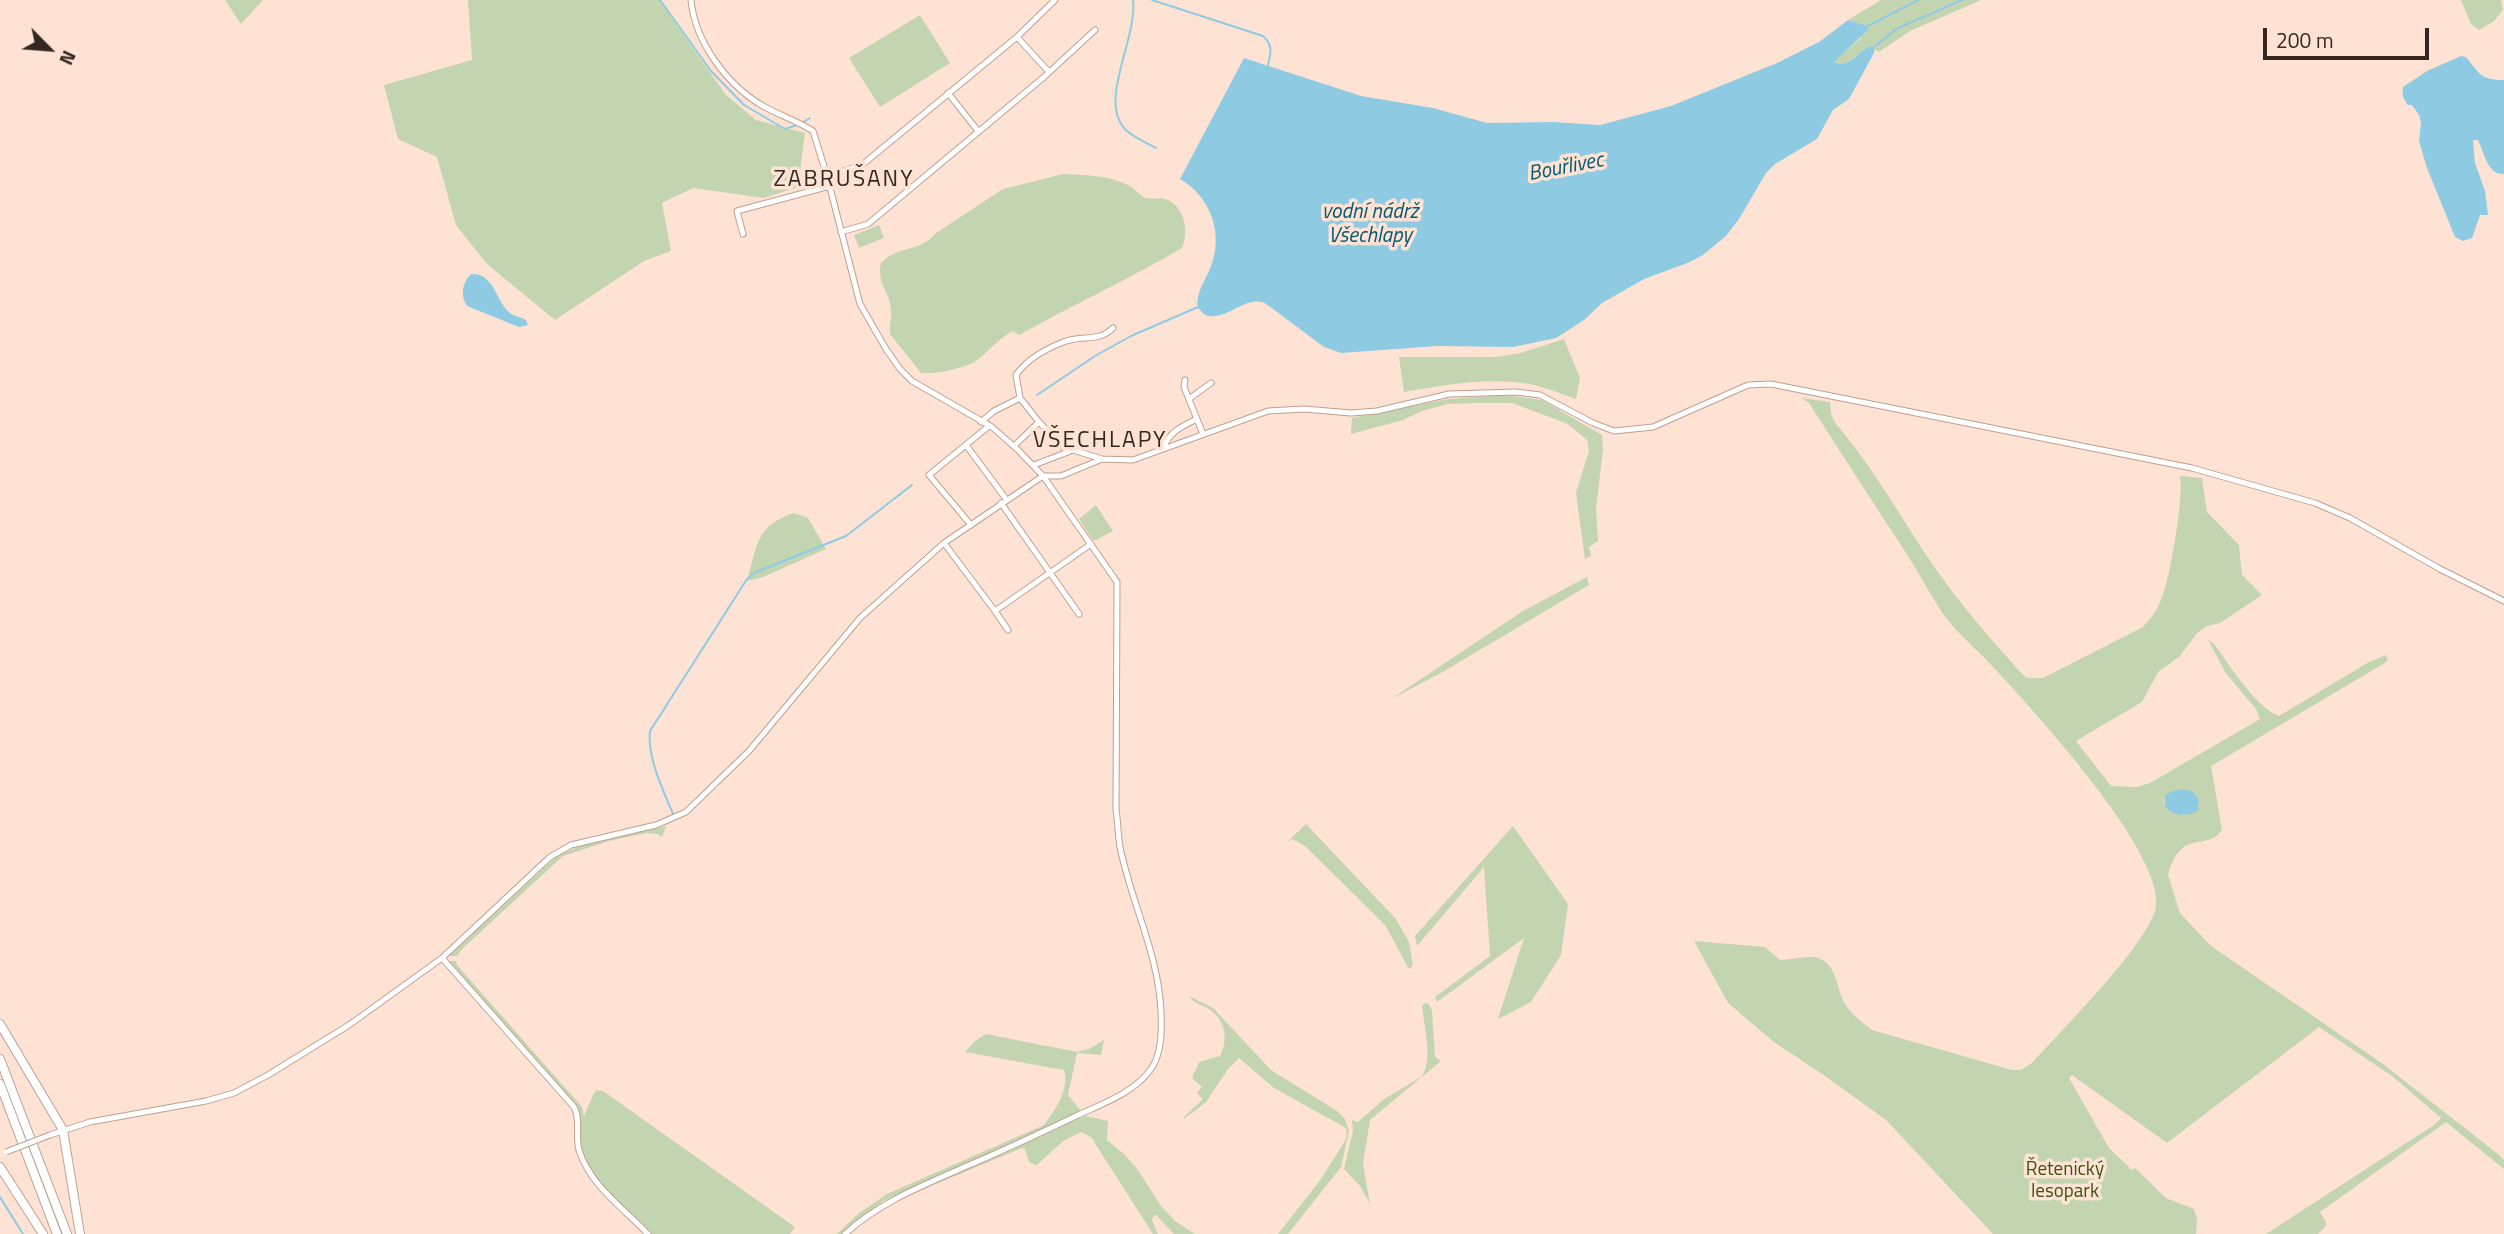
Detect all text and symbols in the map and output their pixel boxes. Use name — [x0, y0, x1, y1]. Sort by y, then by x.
north arrow — [14, 14, 84, 84]
scale bar — [2266, 14, 2432, 58]
text: 200 m — [2276, 24, 2333, 56]
text: N — [53, 46, 84, 70]
water label: Bouřlivec — [1526, 148, 1606, 188]
district label: ZABRUŠANY — [775, 166, 913, 194]
water label: vodní nádrž Všechlapy — [1322, 200, 1418, 250]
district label: VŠECHLAPY — [1034, 427, 1166, 455]
park label: Řetenický lesopark — [2026, 1159, 2104, 1203]

